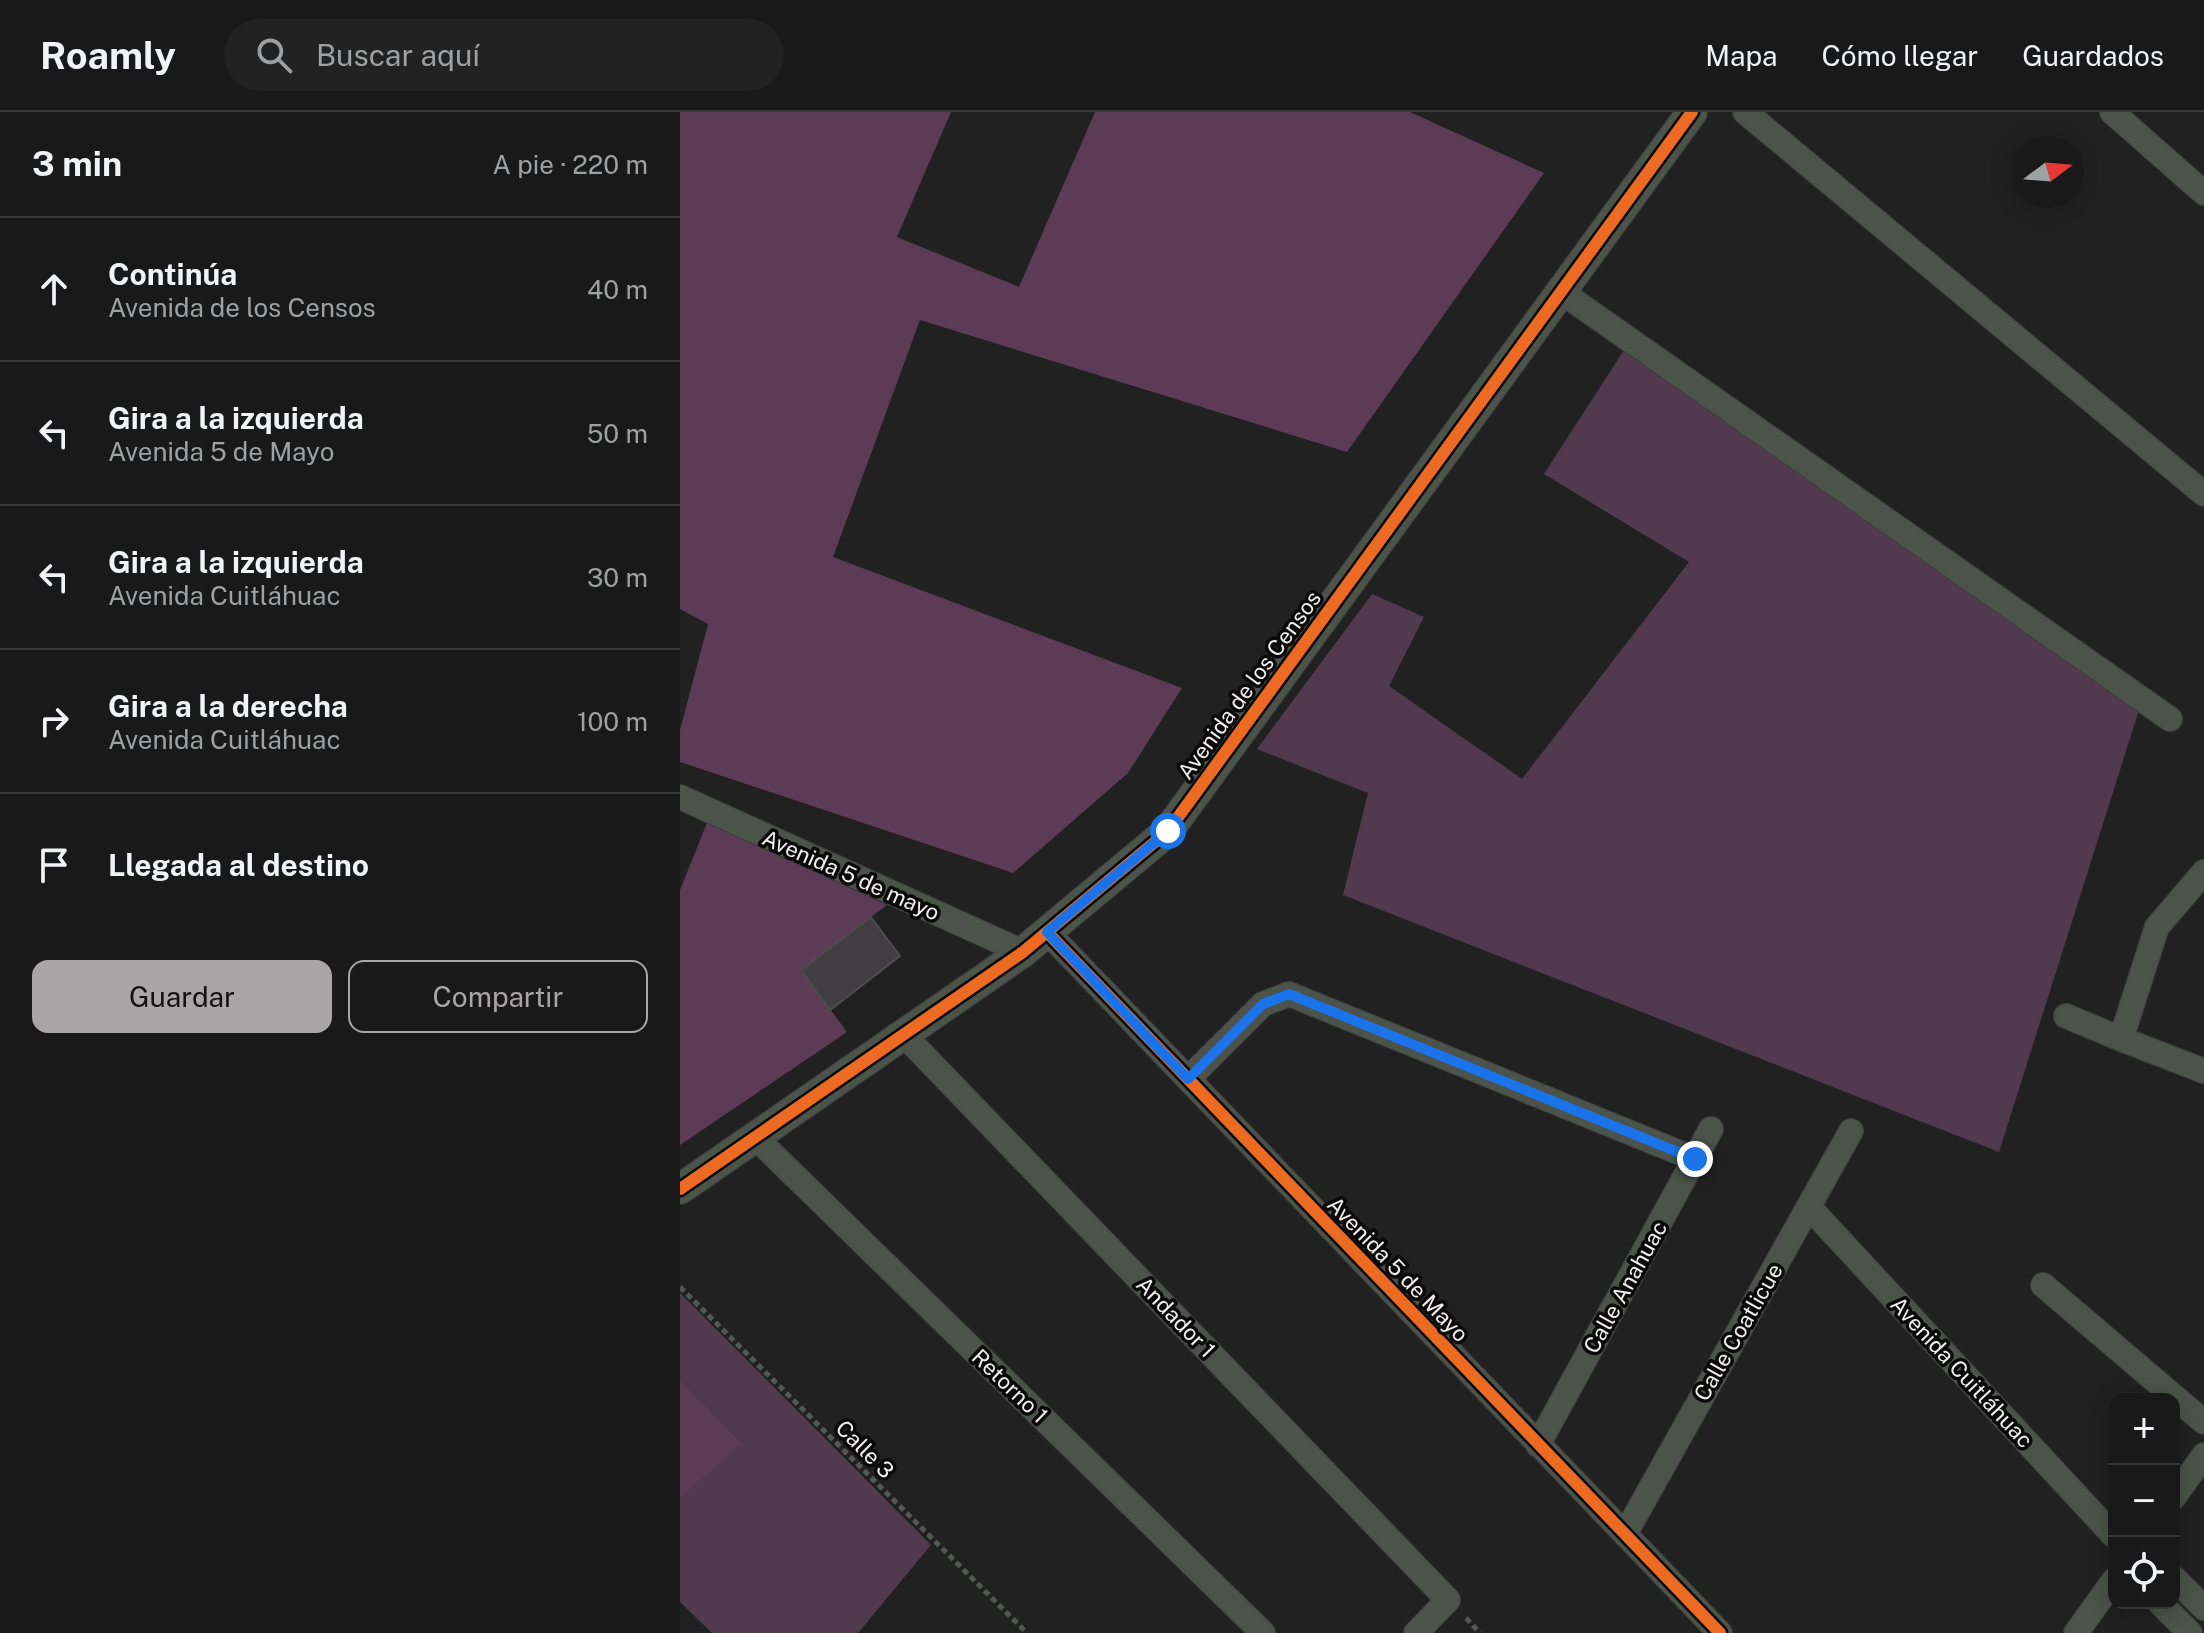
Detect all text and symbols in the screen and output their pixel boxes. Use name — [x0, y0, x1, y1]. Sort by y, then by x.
search box — [224, 19, 784, 91]
text: Roamly — [40, 33, 176, 78]
icon: search — [252, 33, 296, 77]
text: Buscar aquí — [316, 37, 480, 73]
text: Mapa — [1705, 39, 1777, 72]
text: Cómo llegar — [1821, 39, 1978, 72]
text: Guardados — [2022, 39, 2164, 72]
north arrow — [2012, 136, 2084, 208]
text: 3 min — [32, 144, 122, 184]
text: A pie · 220 m — [493, 149, 648, 180]
text: Continúa — [108, 256, 237, 292]
icon: ahead — [32, 267, 76, 311]
text: 40 m — [587, 274, 648, 305]
text: Avenida de los Censos — [108, 292, 376, 323]
text: Gira a la izquierda — [108, 400, 364, 436]
icon: left — [32, 411, 76, 455]
text: 50 m — [587, 418, 648, 449]
text: Avenida 5 de Mayo — [108, 436, 334, 467]
text: Gira a la izquierda — [108, 544, 364, 580]
icon: left — [32, 555, 76, 599]
text: 30 m — [587, 562, 648, 593]
text: Avenida Cuitláhuac — [108, 580, 341, 611]
street label: Avenida de los Censos — [1172, 586, 1326, 784]
text: Gira a la derecha — [108, 688, 348, 724]
icon: right — [32, 699, 76, 743]
text: 100 m — [577, 706, 648, 737]
text: Avenida Cuitláhuac — [108, 724, 341, 755]
route start — [1150, 813, 1186, 849]
street label: Avenida 5 de mayo — [758, 824, 944, 926]
icon: arrive — [32, 843, 76, 887]
text: Llegada al destino — [108, 847, 369, 883]
button: Guardar — [32, 960, 332, 1033]
button: Compartir — [348, 960, 648, 1033]
route end — [1677, 1141, 1713, 1177]
street label: Avenida 5 de Mayo — [1322, 1191, 1474, 1347]
street label: Calle Anahuac — [1578, 1216, 1672, 1358]
street label: Calle Coatlicue — [1688, 1259, 1788, 1405]
street label: Andador 1 — [1131, 1271, 1221, 1363]
street label: Avenida Cuitláhuac — [1885, 1291, 2039, 1453]
street label: Retorno 1 — [967, 1344, 1053, 1428]
map controls — [2108, 1393, 2180, 1609]
button: + — [2108, 1393, 2180, 1465]
street label: Calle 3 — [831, 1415, 899, 1483]
button: − — [2108, 1465, 2180, 1537]
button: locate — [2108, 1537, 2180, 1609]

